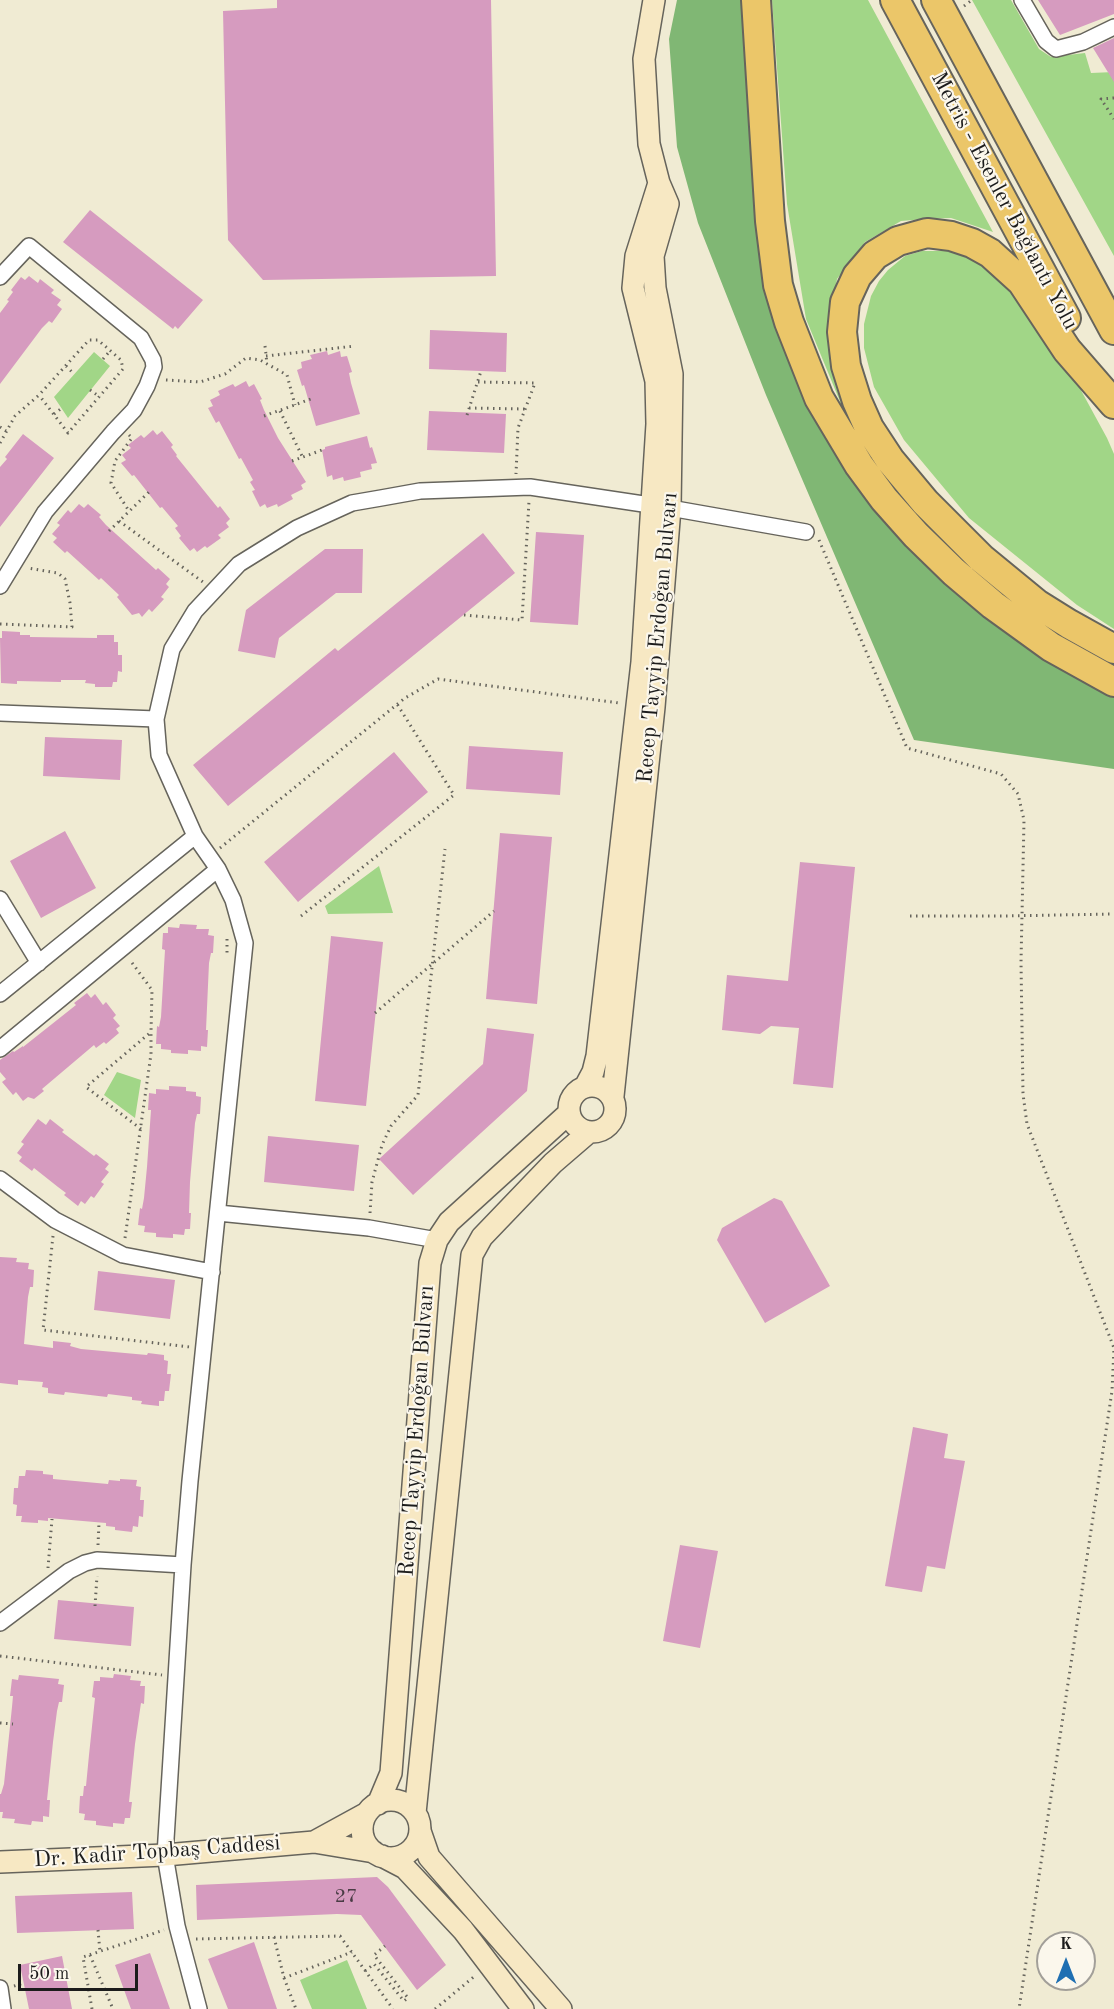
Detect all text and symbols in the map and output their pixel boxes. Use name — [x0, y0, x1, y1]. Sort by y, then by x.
street label: Metris - Esenler Bağlantı Yolu — [925, 67, 1083, 335]
street label: Recep Tayyip Erdoğan Bulvarı — [632, 491, 684, 785]
street label: Recep Tayyip Erdoğan Bulvarı — [394, 1284, 440, 1578]
street label: Dr. Kadir Topbaş Caddesi — [33, 1830, 281, 1874]
house number: 27 — [334, 1885, 358, 1909]
north arrow — [1036, 1931, 1096, 1991]
text: K — [1060, 1937, 1072, 1953]
scale bar — [21, 1952, 141, 1990]
text: 50 m — [29, 1965, 69, 1983]

